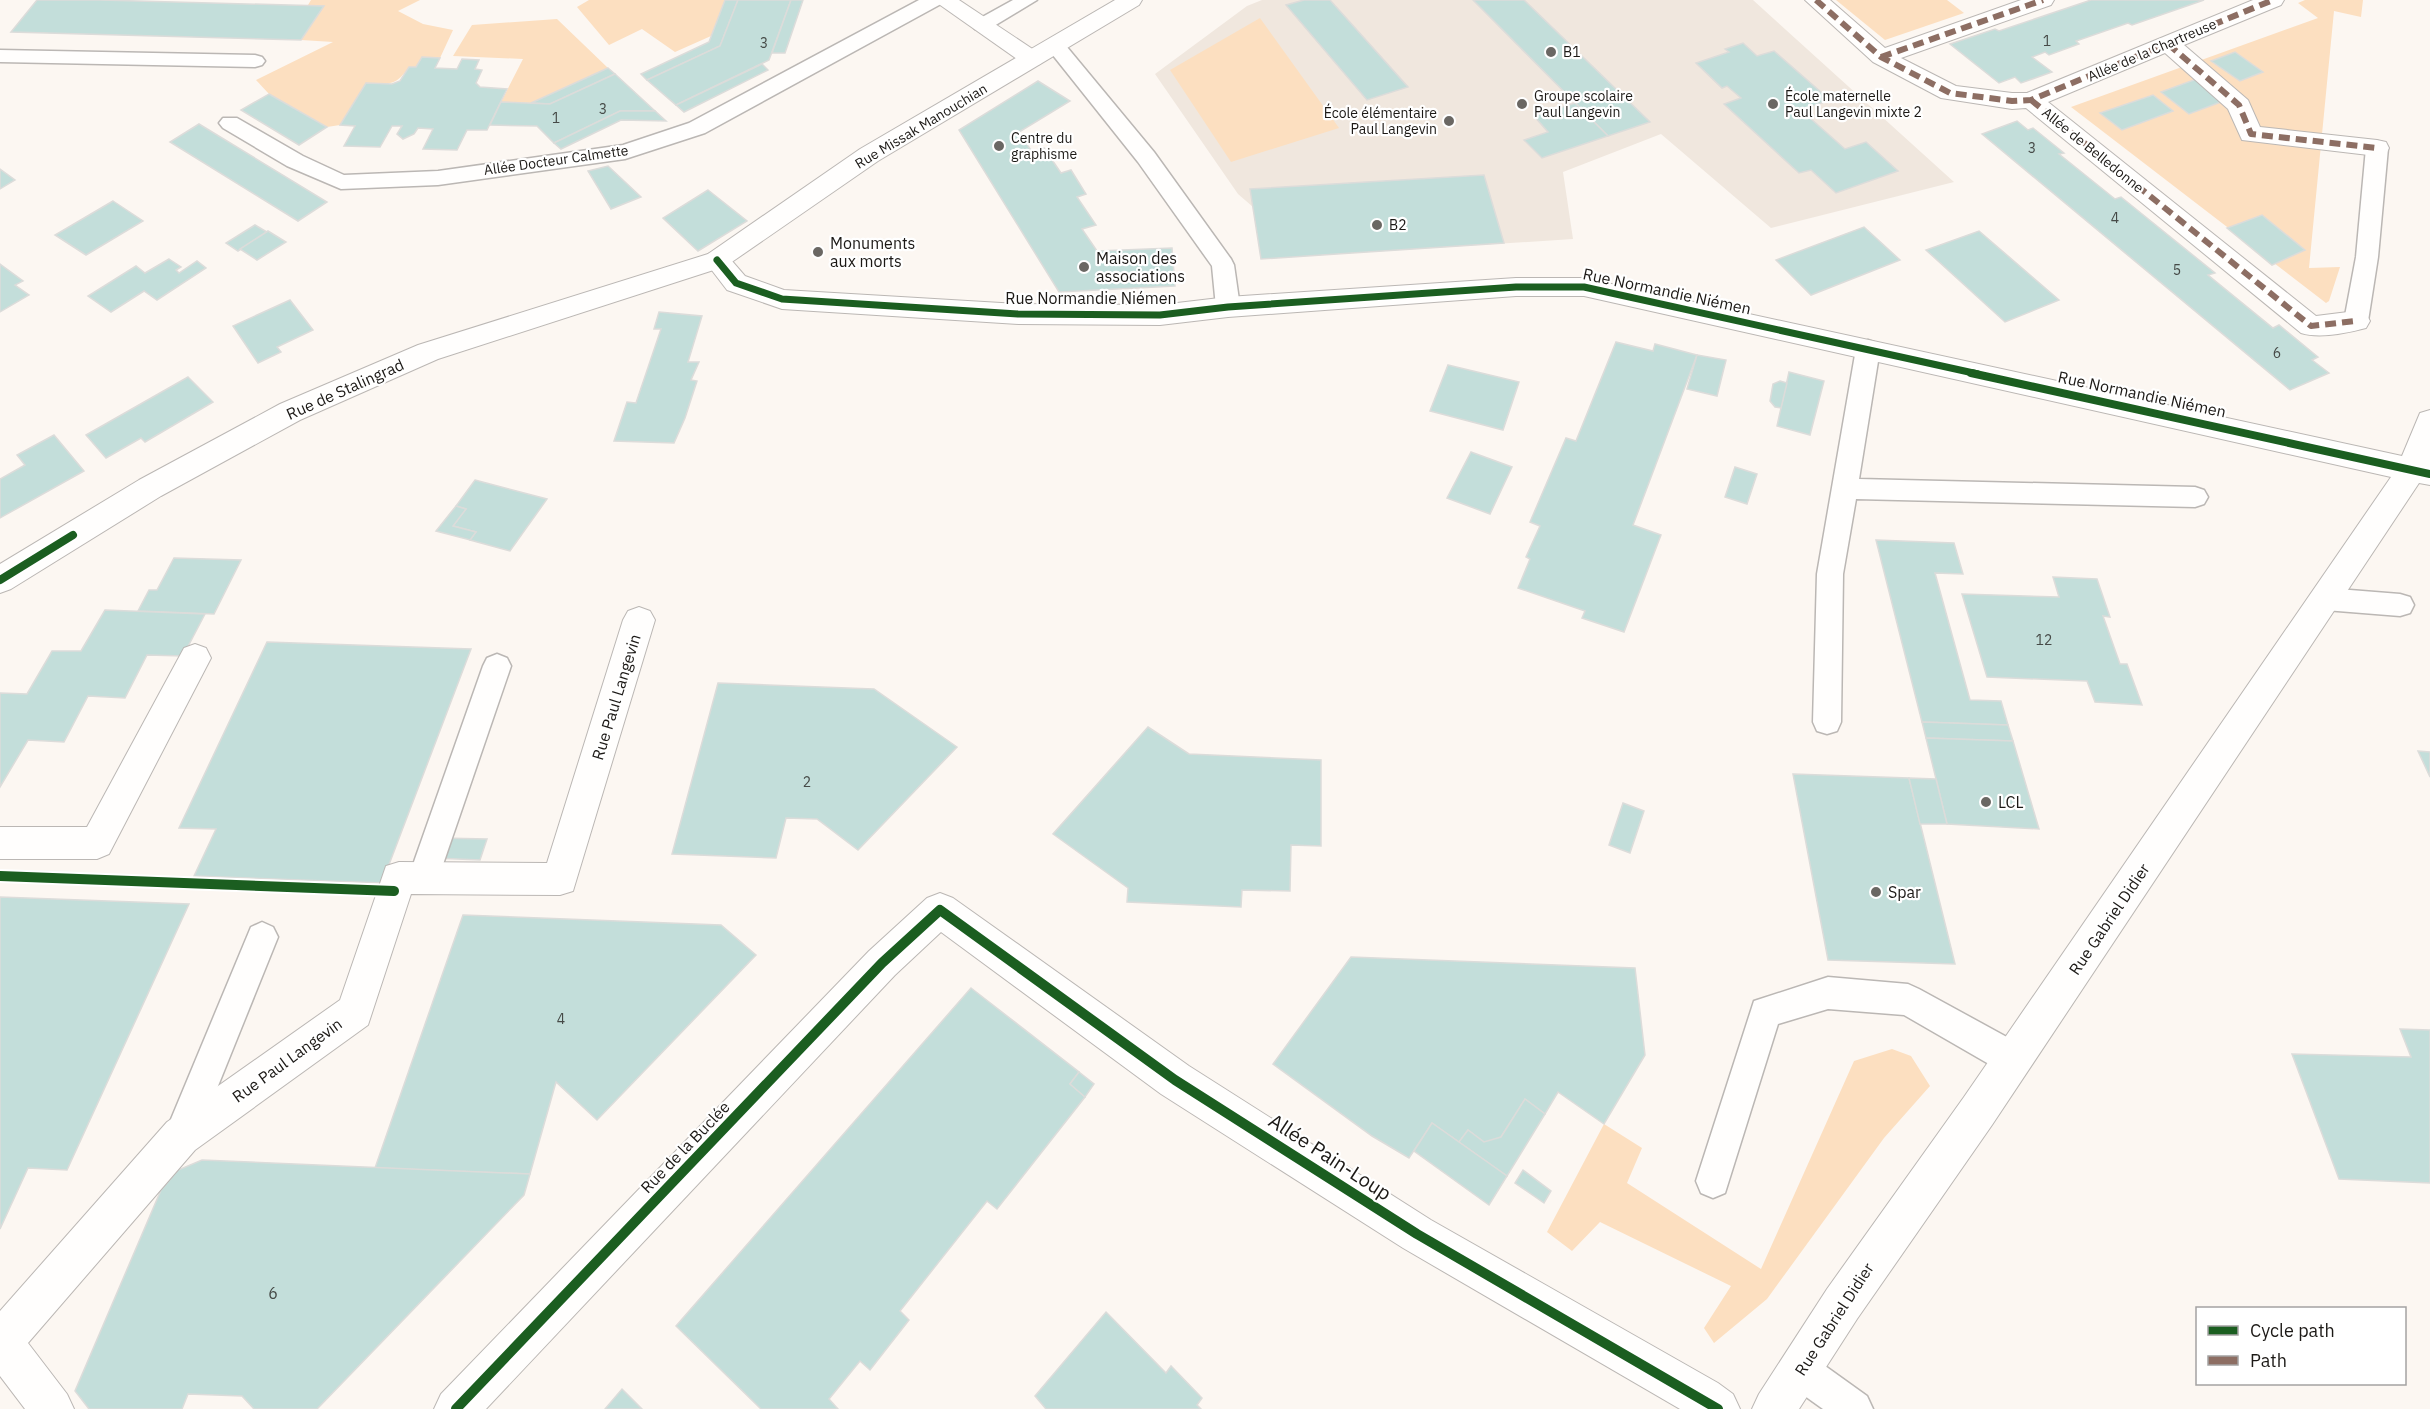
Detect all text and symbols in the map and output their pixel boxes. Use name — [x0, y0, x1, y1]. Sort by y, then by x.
street label: Allée de la Chartreuse — [2085, 15, 2219, 85]
house number: 1 — [2043, 32, 2051, 50]
house number: 3 — [760, 34, 768, 52]
place label: B1 — [1563, 43, 1581, 61]
marker: B1 — [1544, 45, 1558, 59]
street label: Rue Missak Manouchian — [852, 79, 990, 173]
place label: École maternelle Paul Langevin mixte 2 — [1785, 86, 1922, 121]
place label: Groupe scolaire Paul Langevin — [1534, 87, 1633, 121]
marker: Groupe scolaire Paul Langevin — [1515, 97, 1529, 111]
marker: École maternelle Paul Langevin mixte 2 — [1766, 97, 1780, 111]
house number: 3 — [599, 100, 607, 118]
place label: École élémentaire Paul Langevin — [1324, 103, 1437, 138]
street label: Allée de Belledonne — [2038, 103, 2148, 197]
house number: 1 — [552, 109, 560, 127]
marker: École élémentaire Paul Langevin — [1442, 114, 1456, 128]
place label: Centre du graphisme — [1011, 129, 1078, 163]
marker: Centre du graphisme — [992, 139, 1006, 153]
house number: 3 — [2028, 139, 2036, 157]
street label: Allée Docteur Calmette — [483, 141, 630, 179]
house number: 4 — [2111, 209, 2119, 227]
place label: B2 — [1389, 216, 1407, 234]
marker: B2 — [1370, 218, 1384, 232]
place label: Monuments aux morts — [830, 233, 915, 271]
marker: Monuments aux morts — [811, 245, 825, 259]
place label: Maison des associations — [1096, 248, 1185, 286]
marker: Maison des associations — [1077, 260, 1091, 274]
house number: 5 — [2173, 261, 2181, 279]
street label: Rue Normandie Niémen — [1581, 263, 1753, 319]
street label: Rue Normandie Niémen — [1005, 288, 1177, 308]
house number: 6 — [2273, 344, 2281, 362]
street label: Rue de Stalingrad — [283, 354, 407, 424]
street label: Rue Normandie Niémen — [2056, 366, 2228, 422]
house number: 12 — [2036, 631, 2052, 649]
street label: Rue Paul Langevin — [587, 632, 645, 762]
house number: 2 — [803, 773, 811, 791]
place label: LCL — [1998, 792, 2024, 812]
marker: LCL — [1979, 795, 1993, 809]
street label: Rue Gabriel Didier — [2064, 859, 2154, 979]
place label: Spar — [1888, 882, 1921, 902]
marker: Spar — [1869, 885, 1883, 899]
house number: 4 — [557, 1010, 565, 1028]
street label: Rue Paul Langevin — [228, 1013, 346, 1107]
street label: Rue de la Buclée — [636, 1097, 734, 1197]
street label: Allée Pain-Loup — [1264, 1107, 1397, 1206]
street label: Rue Gabriel Didier — [1790, 1259, 1878, 1379]
house number: 6 — [268, 1283, 278, 1303]
legend — [2196, 1307, 2406, 1385]
text: Cycle path — [2250, 1319, 2335, 1342]
text: Path — [2250, 1349, 2287, 1372]

